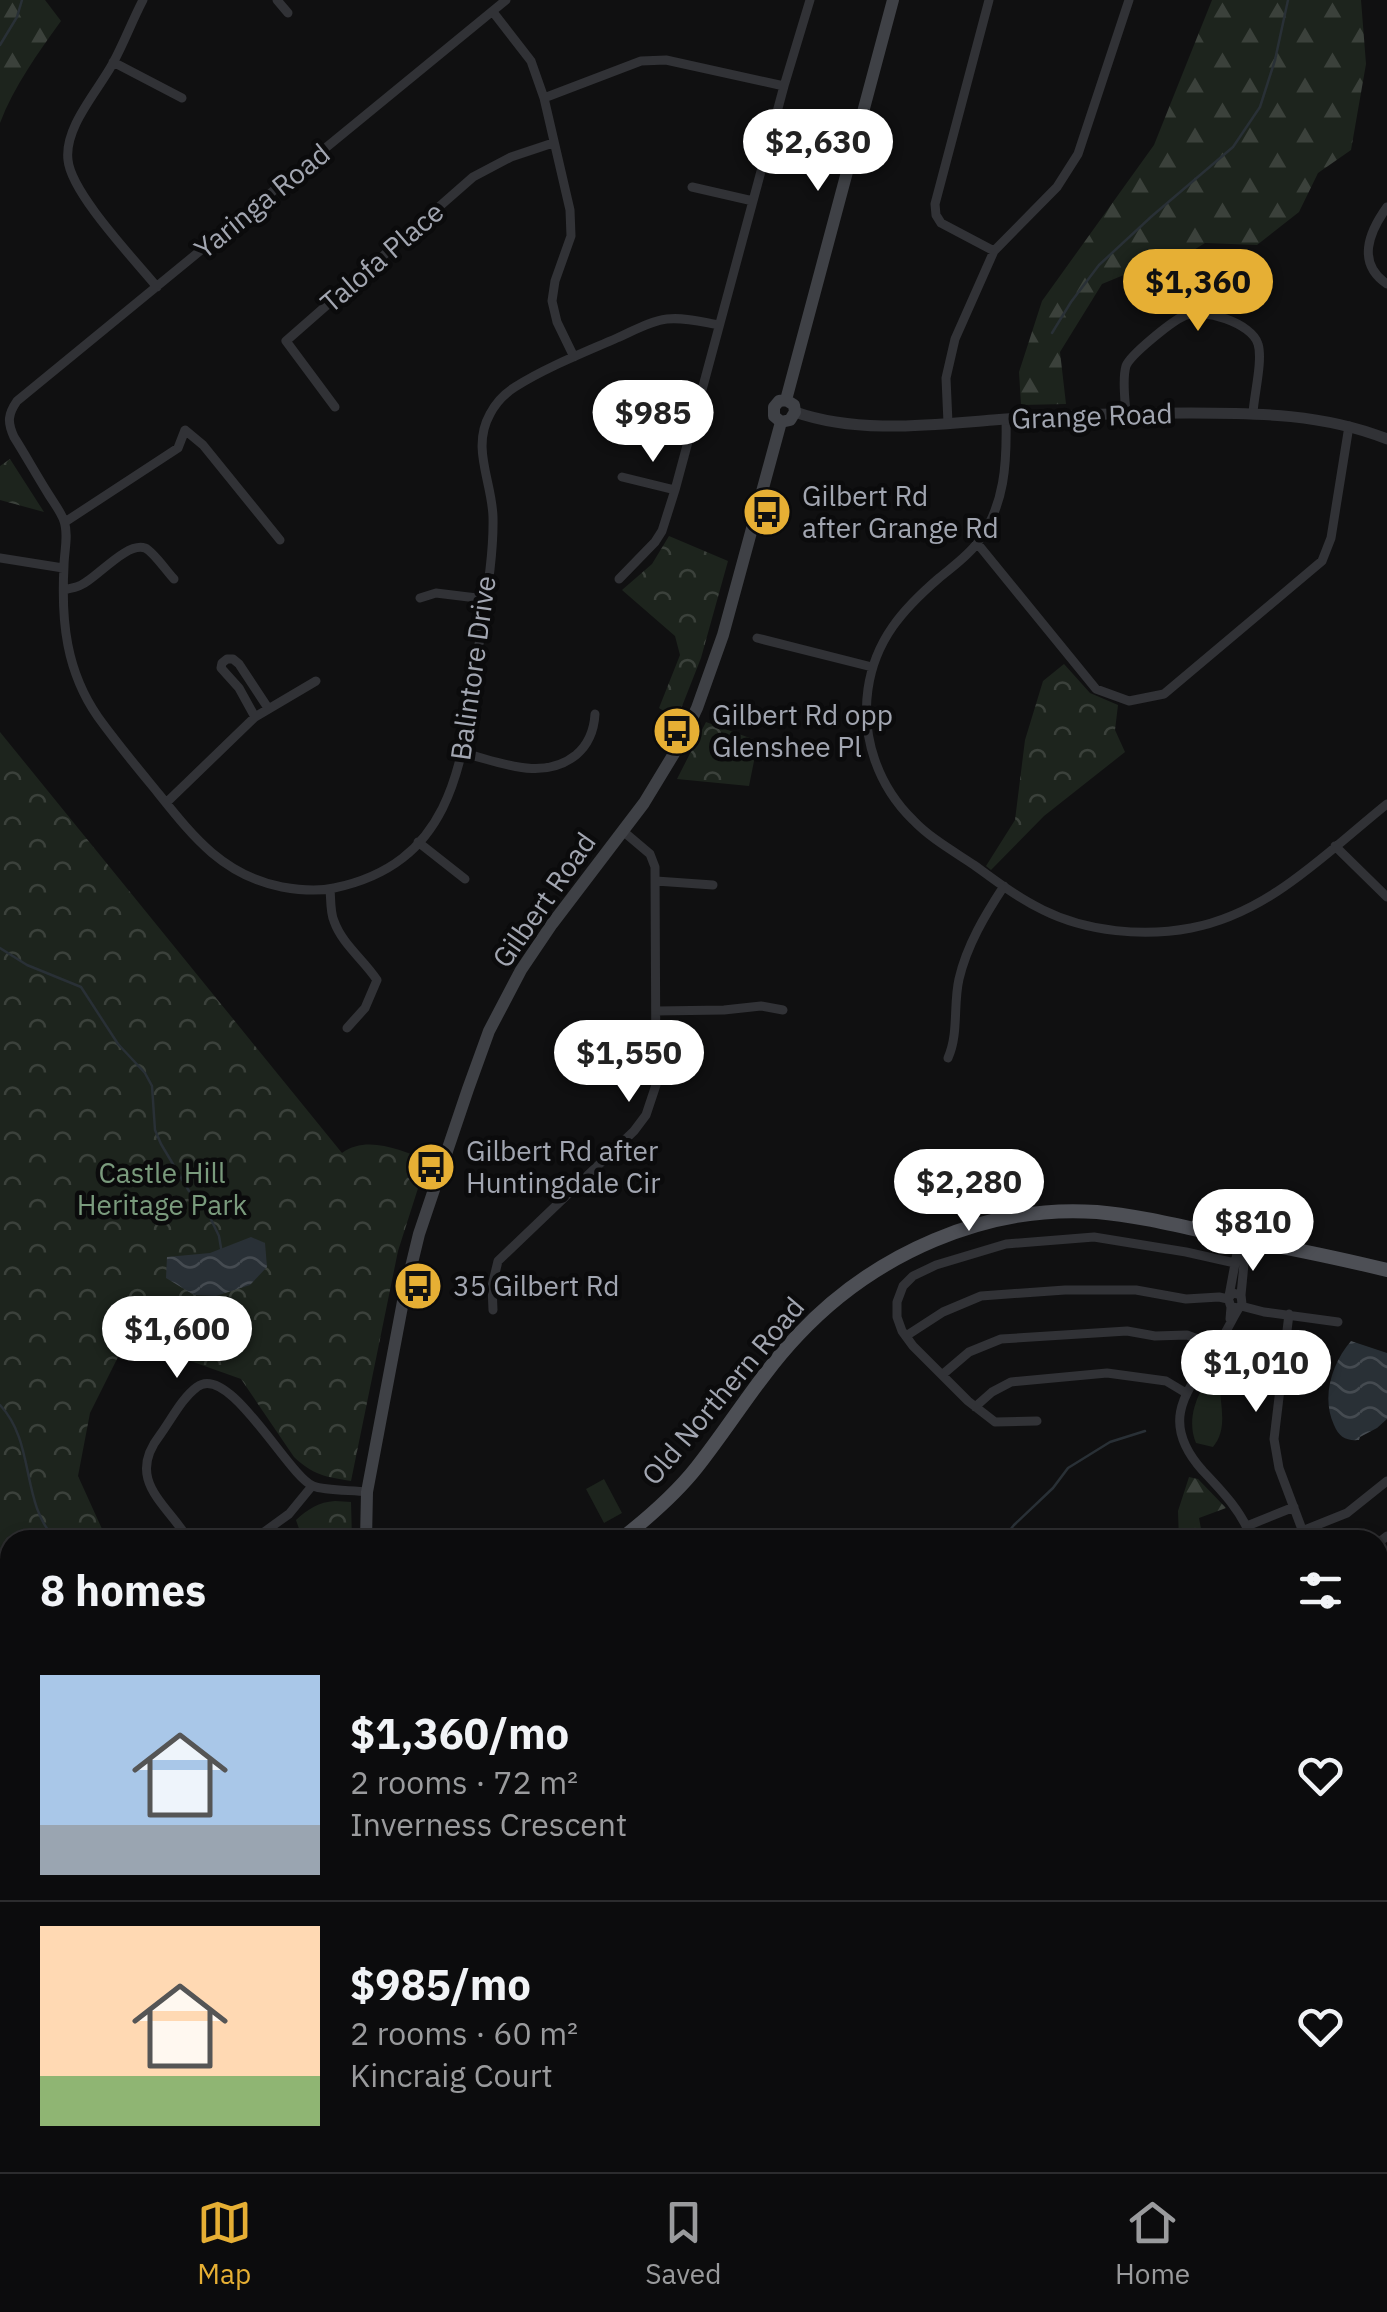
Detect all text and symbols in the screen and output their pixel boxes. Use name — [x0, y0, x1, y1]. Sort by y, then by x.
pin: $2,630 — [737, 109, 899, 194]
text: $2,630 — [765, 120, 871, 162]
street label: Yaringa Road — [186, 135, 337, 267]
street label: Talofa Place — [312, 193, 451, 320]
pin: $1,360 — [1117, 249, 1279, 334]
text: $1,360 — [1145, 260, 1251, 302]
pin: $985 — [594, 380, 712, 465]
text: $985 — [615, 391, 691, 433]
street label: Grange Road — [1011, 394, 1173, 437]
place label: Gilbert Rd after Grange Rd — [802, 477, 999, 546]
bus stop icon: Gilbert Rd after Grange Rd — [741, 486, 793, 538]
street label: Balintore Drive — [441, 573, 504, 763]
place label: Gilbert Rd opp Glenshee Pl — [712, 696, 893, 765]
bus stop icon: Gilbert Rd opp Glenshee Pl — [651, 705, 703, 757]
street label: Gilbert Road — [483, 825, 604, 975]
pin: $1,550 — [548, 1020, 710, 1105]
text: $1,550 — [576, 1031, 682, 1073]
place label: Gilbert Rd after Huntingdale Cir — [466, 1132, 660, 1201]
bus stop icon: Gilbert Rd after Huntingdale Cir — [405, 1141, 457, 1193]
pin: $2,280 — [888, 1149, 1050, 1234]
park label: Castle Hill Heritage Park — [77, 1154, 247, 1223]
text: $2,280 — [916, 1160, 1022, 1202]
pin: $810 — [1194, 1189, 1312, 1274]
text: $810 — [1215, 1200, 1291, 1242]
bus stop icon: 35 Gilbert Rd — [392, 1260, 444, 1312]
place label: 35 Gilbert Rd — [453, 1267, 619, 1304]
street label: Old Northern Road — [633, 1289, 812, 1492]
pin: $1,600 — [96, 1296, 258, 1381]
text: $1,600 — [124, 1307, 230, 1349]
pin: $1,010 — [1175, 1330, 1337, 1415]
text: $1,010 — [1203, 1341, 1309, 1383]
text: 8 homes — [40, 1563, 206, 1618]
icon: filters — [1293, 1563, 1348, 1618]
text: $1,360/mo — [350, 1706, 569, 1761]
icon: home — [120, 1715, 240, 1835]
icon: heart — [1293, 1748, 1348, 1803]
text: 2 rooms · 72 m² — [350, 1761, 578, 1803]
text: Inverness Crescent — [350, 1803, 627, 1845]
text: $985/mo — [350, 1957, 531, 2012]
icon: home — [120, 1966, 240, 2086]
icon: heart — [1293, 1999, 1348, 2054]
text: 2 rooms · 60 m² — [350, 2012, 578, 2054]
text: Kincraig Court — [350, 2054, 553, 2096]
tab: Map — [197, 2195, 252, 2292]
tab: Saved — [645, 2195, 721, 2292]
tab: Home — [1115, 2195, 1190, 2292]

